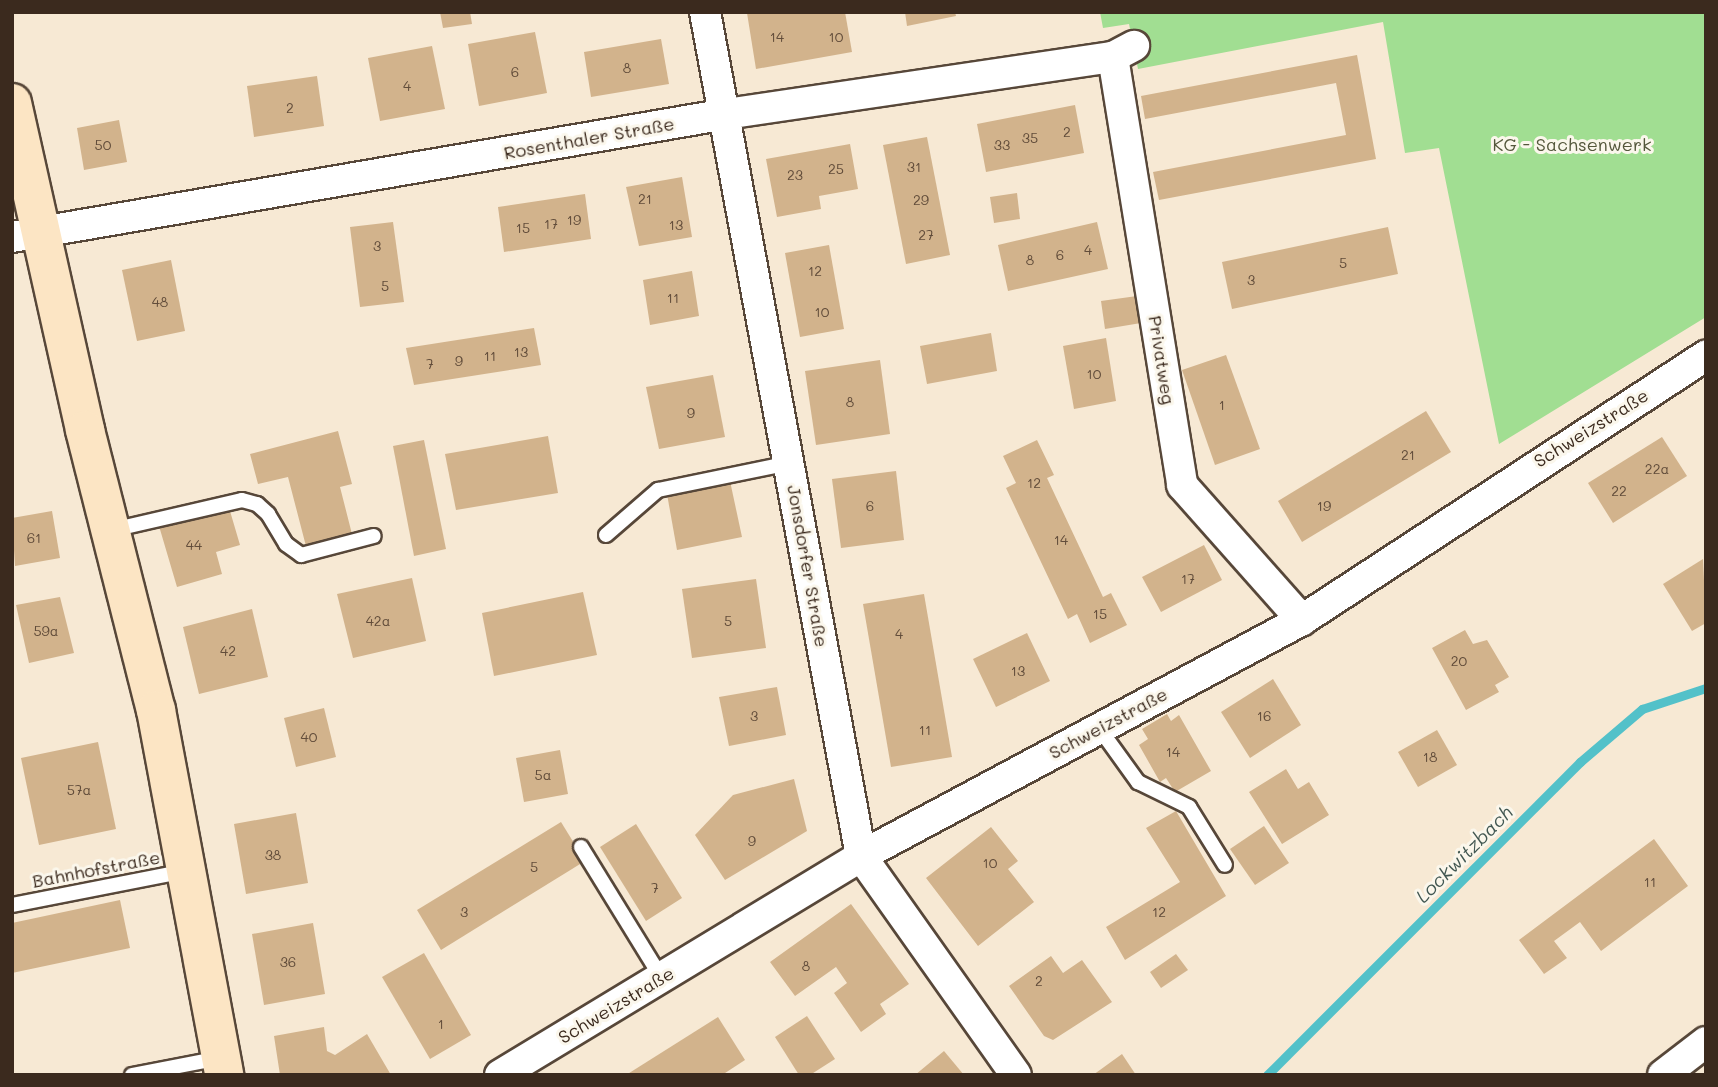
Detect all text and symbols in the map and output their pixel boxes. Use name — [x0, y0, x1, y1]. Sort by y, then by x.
house number: 14 — [770, 29, 784, 45]
house number: 10 — [829, 29, 843, 45]
house number: 8 — [623, 60, 631, 76]
house number: 6 — [511, 64, 519, 80]
house number: 4 — [403, 78, 411, 94]
house number: 2 — [286, 100, 294, 116]
street label: Rosenthaler Straße — [502, 112, 676, 164]
house number: 2 — [1063, 124, 1071, 140]
house number: 35 — [1022, 130, 1038, 146]
park label: KG - Sachsenwerk — [1492, 133, 1652, 155]
house number: 50 — [95, 137, 111, 153]
house number: 33 — [994, 137, 1010, 153]
house number: 31 — [907, 159, 921, 175]
house number: 25 — [828, 161, 844, 177]
house number: 23 — [787, 167, 803, 183]
house number: 21 — [638, 191, 652, 207]
house number: 29 — [913, 192, 929, 208]
house number: 19 — [567, 212, 581, 228]
house number: 17 — [544, 216, 558, 232]
house number: 13 — [669, 217, 683, 233]
house number: 15 — [516, 220, 530, 236]
house number: 27 — [918, 227, 934, 243]
house number: 3 — [373, 238, 381, 254]
house number: 4 — [1084, 242, 1092, 258]
house number: 6 — [1056, 247, 1064, 263]
house number: 8 — [1026, 252, 1034, 268]
house number: 5 — [1339, 255, 1347, 271]
house number: 12 — [808, 263, 822, 279]
house number: 3 — [1247, 272, 1255, 288]
house number: 5 — [381, 278, 389, 294]
house number: 11 — [667, 290, 679, 306]
house number: 48 — [152, 294, 168, 310]
house number: 10 — [815, 304, 829, 320]
street label: Privatweg — [1144, 314, 1180, 406]
house number: 13 — [514, 344, 528, 360]
house number: 11 — [484, 348, 496, 364]
house number: 9 — [455, 353, 463, 369]
house number: 7 — [426, 356, 434, 372]
house number: 10 — [1087, 366, 1101, 382]
street label: Schweizstraße — [1530, 384, 1652, 472]
house number: 8 — [846, 394, 854, 410]
house number: 1 — [1219, 397, 1225, 413]
house number: 9 — [687, 405, 695, 421]
house number: 21 — [1401, 447, 1415, 463]
house number: 22a — [1645, 461, 1669, 477]
house number: 12 — [1027, 475, 1041, 491]
street label: Jonsdorfer Straße — [783, 483, 833, 649]
house number: 22 — [1611, 483, 1627, 499]
house number: 6 — [866, 498, 874, 514]
house number: 19 — [1317, 498, 1331, 514]
house number: 61 — [27, 530, 41, 546]
house number: 14 — [1054, 532, 1068, 548]
house number: 44 — [186, 537, 202, 553]
house number: 17 — [1181, 571, 1195, 587]
house number: 15 — [1093, 606, 1107, 622]
house number: 42a — [366, 613, 390, 629]
house number: 5 — [724, 613, 732, 629]
house number: 59a — [33, 623, 59, 639]
house number: 4 — [895, 626, 903, 642]
house number: 42 — [220, 643, 236, 659]
house number: 20 — [1451, 653, 1467, 669]
house number: 13 — [1011, 663, 1025, 679]
street label: Schweizstraße — [1045, 683, 1171, 763]
house number: 3 — [750, 708, 758, 724]
house number: 16 — [1257, 708, 1271, 724]
house number: 11 — [919, 722, 931, 738]
house number: 40 — [301, 729, 317, 745]
house number: 14 — [1166, 744, 1180, 760]
house number: 18 — [1423, 749, 1437, 765]
house number: 5a — [535, 767, 551, 783]
house number: 57a — [67, 782, 91, 798]
water label: Lockwitzbach — [1411, 801, 1517, 907]
house number: 9 — [748, 833, 756, 849]
street label: Bahnhofstraße — [30, 846, 162, 892]
house number: 38 — [265, 847, 281, 863]
house number: 10 — [983, 855, 997, 871]
house number: 5 — [530, 859, 538, 875]
house number: 11 — [1644, 874, 1656, 890]
house number: 7 — [651, 880, 659, 896]
house number: 3 — [460, 904, 468, 920]
house number: 12 — [1152, 904, 1166, 920]
house number: 36 — [280, 954, 296, 970]
house number: 8 — [802, 958, 810, 974]
street label: Schweizstraße — [554, 962, 678, 1048]
house number: 2 — [1035, 973, 1043, 989]
house number: 1 — [438, 1016, 444, 1032]

